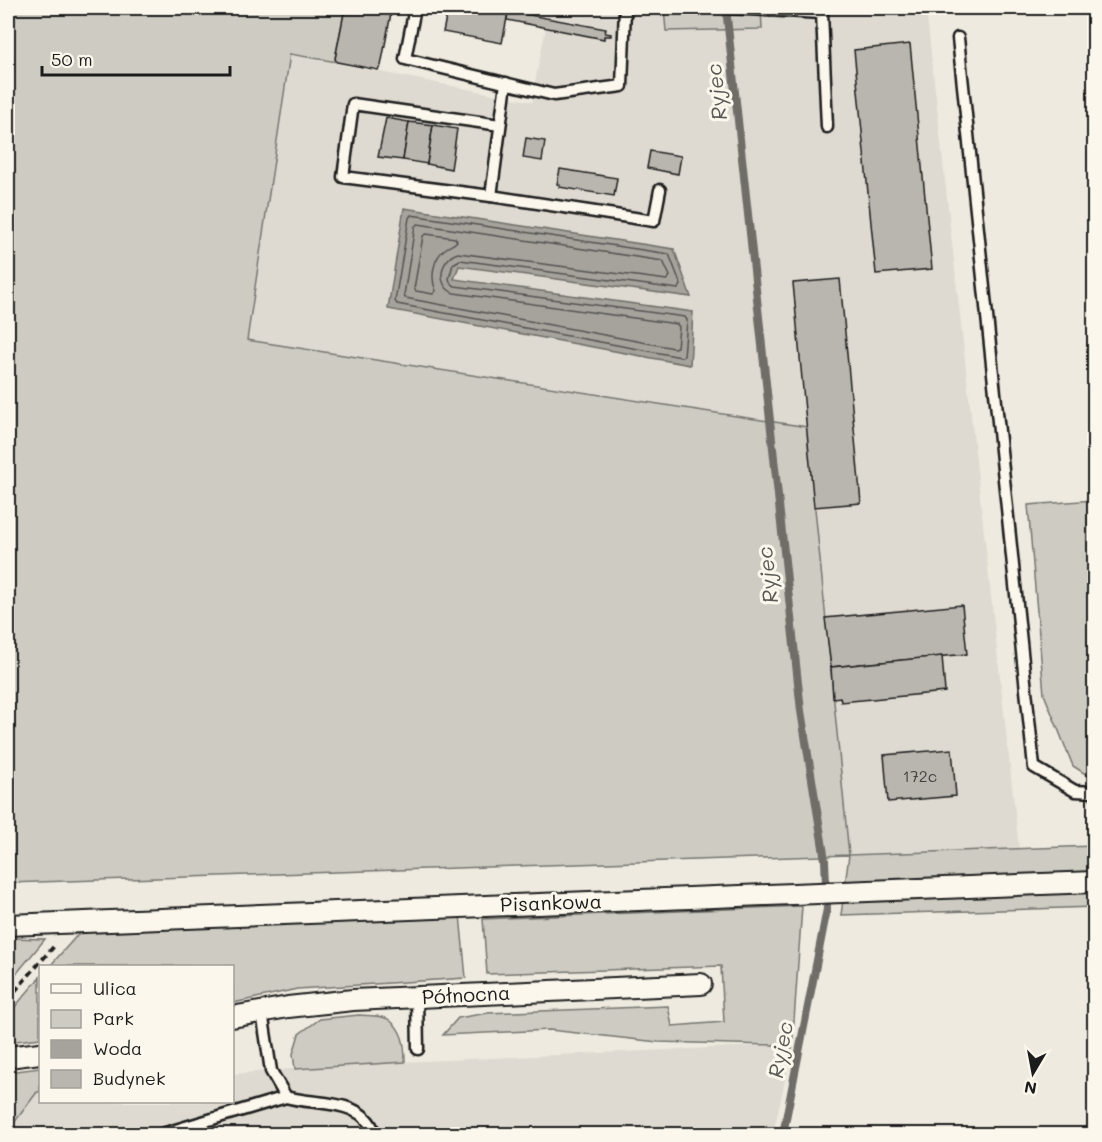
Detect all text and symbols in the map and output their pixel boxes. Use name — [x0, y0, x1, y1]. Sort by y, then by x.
scale bar — [42, 39, 230, 77]
text: 50 m — [51, 47, 93, 71]
water label: Ryjec — [699, 62, 732, 122]
water label: Ryjec — [750, 545, 783, 605]
house number: 172c — [903, 765, 937, 786]
street label: Pisankowa — [500, 887, 602, 917]
legend — [39, 965, 234, 1103]
text: Ulica — [93, 976, 137, 1000]
street label: Północna — [421, 979, 511, 1009]
text: Park — [93, 1006, 134, 1030]
water label: Ryjec — [761, 1019, 798, 1080]
text: Woda — [93, 1036, 142, 1060]
north arrow — [1003, 1043, 1063, 1103]
text: Budynek — [93, 1066, 166, 1090]
text: N — [1022, 1077, 1038, 1100]

